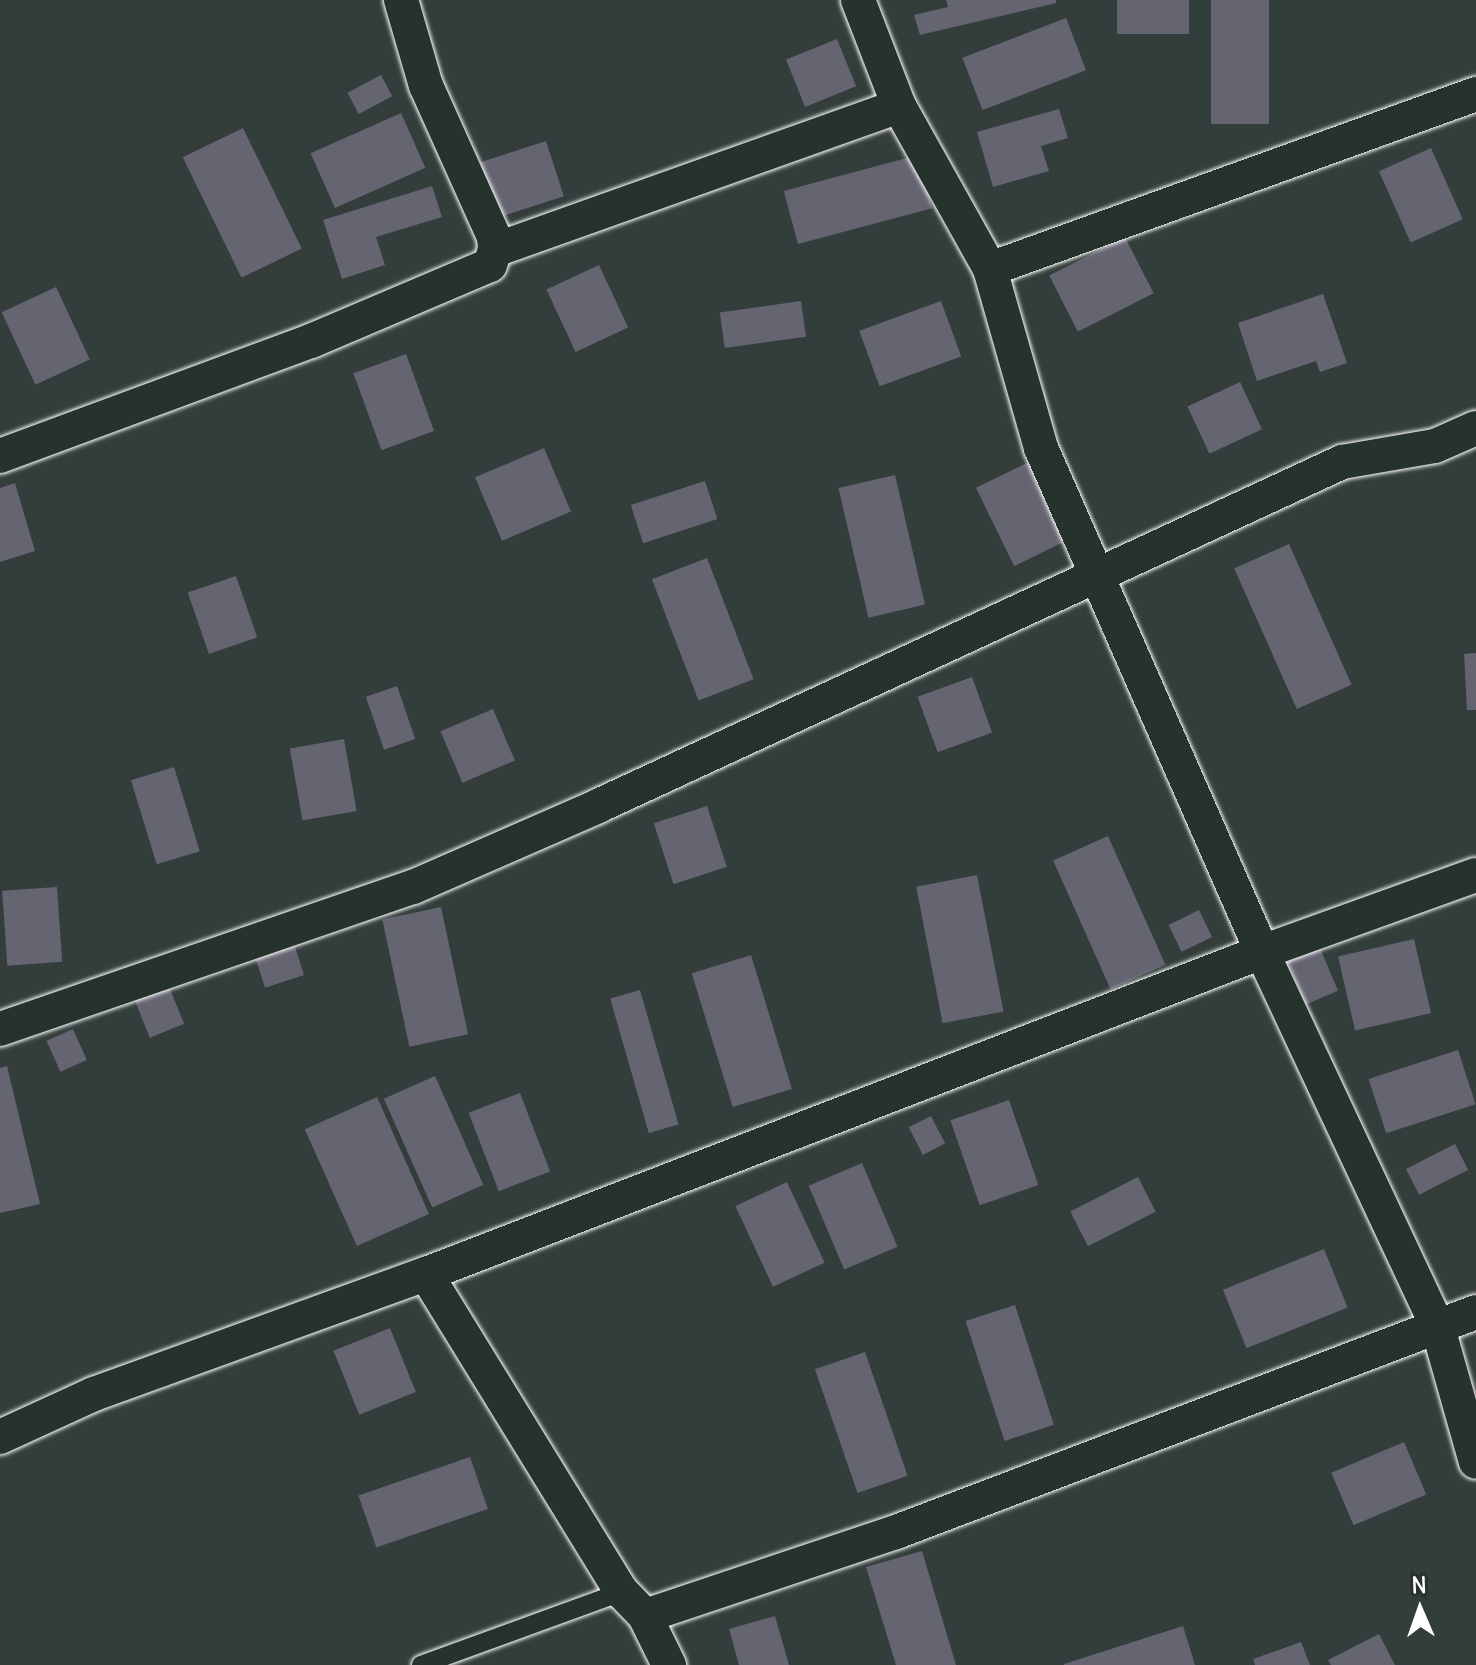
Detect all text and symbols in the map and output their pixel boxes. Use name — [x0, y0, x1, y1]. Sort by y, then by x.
north arrow — [1380, 1569, 1460, 1649]
text: N — [1411, 1571, 1427, 1599]

